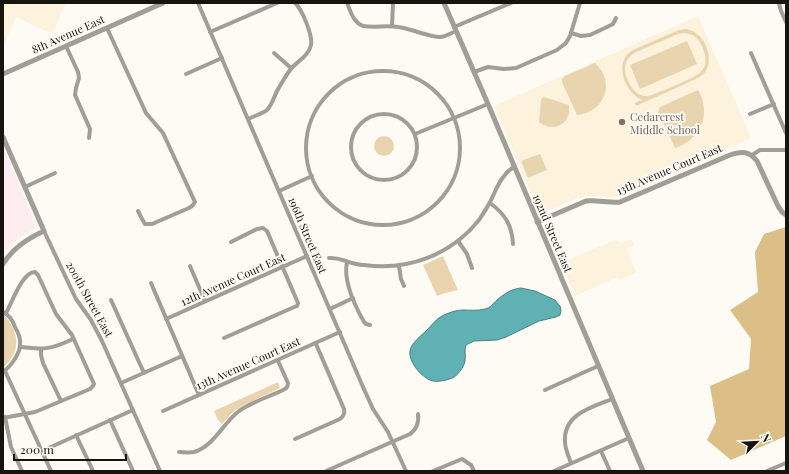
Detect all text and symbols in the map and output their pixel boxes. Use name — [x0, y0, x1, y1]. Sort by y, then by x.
street label: 8th Avenue East — [29, 11, 107, 57]
place label: Cedarcrest Middle School — [630, 109, 700, 137]
marker: Cedarcrest Middle School — [617, 117, 627, 127]
street label: 13th Avenue Court East — [614, 140, 724, 198]
street label: 192nd Street East — [530, 192, 576, 275]
street label: 196th Street East — [285, 195, 331, 276]
street label: 12th Avenue Court East — [178, 249, 288, 309]
street label: 200th Street East — [63, 258, 117, 340]
street label: 13th Avenue Court East — [193, 333, 303, 393]
north arrow — [737, 422, 777, 462]
text: N — [758, 431, 775, 444]
scale bar — [14, 436, 126, 462]
text: 200 m — [20, 441, 54, 457]

